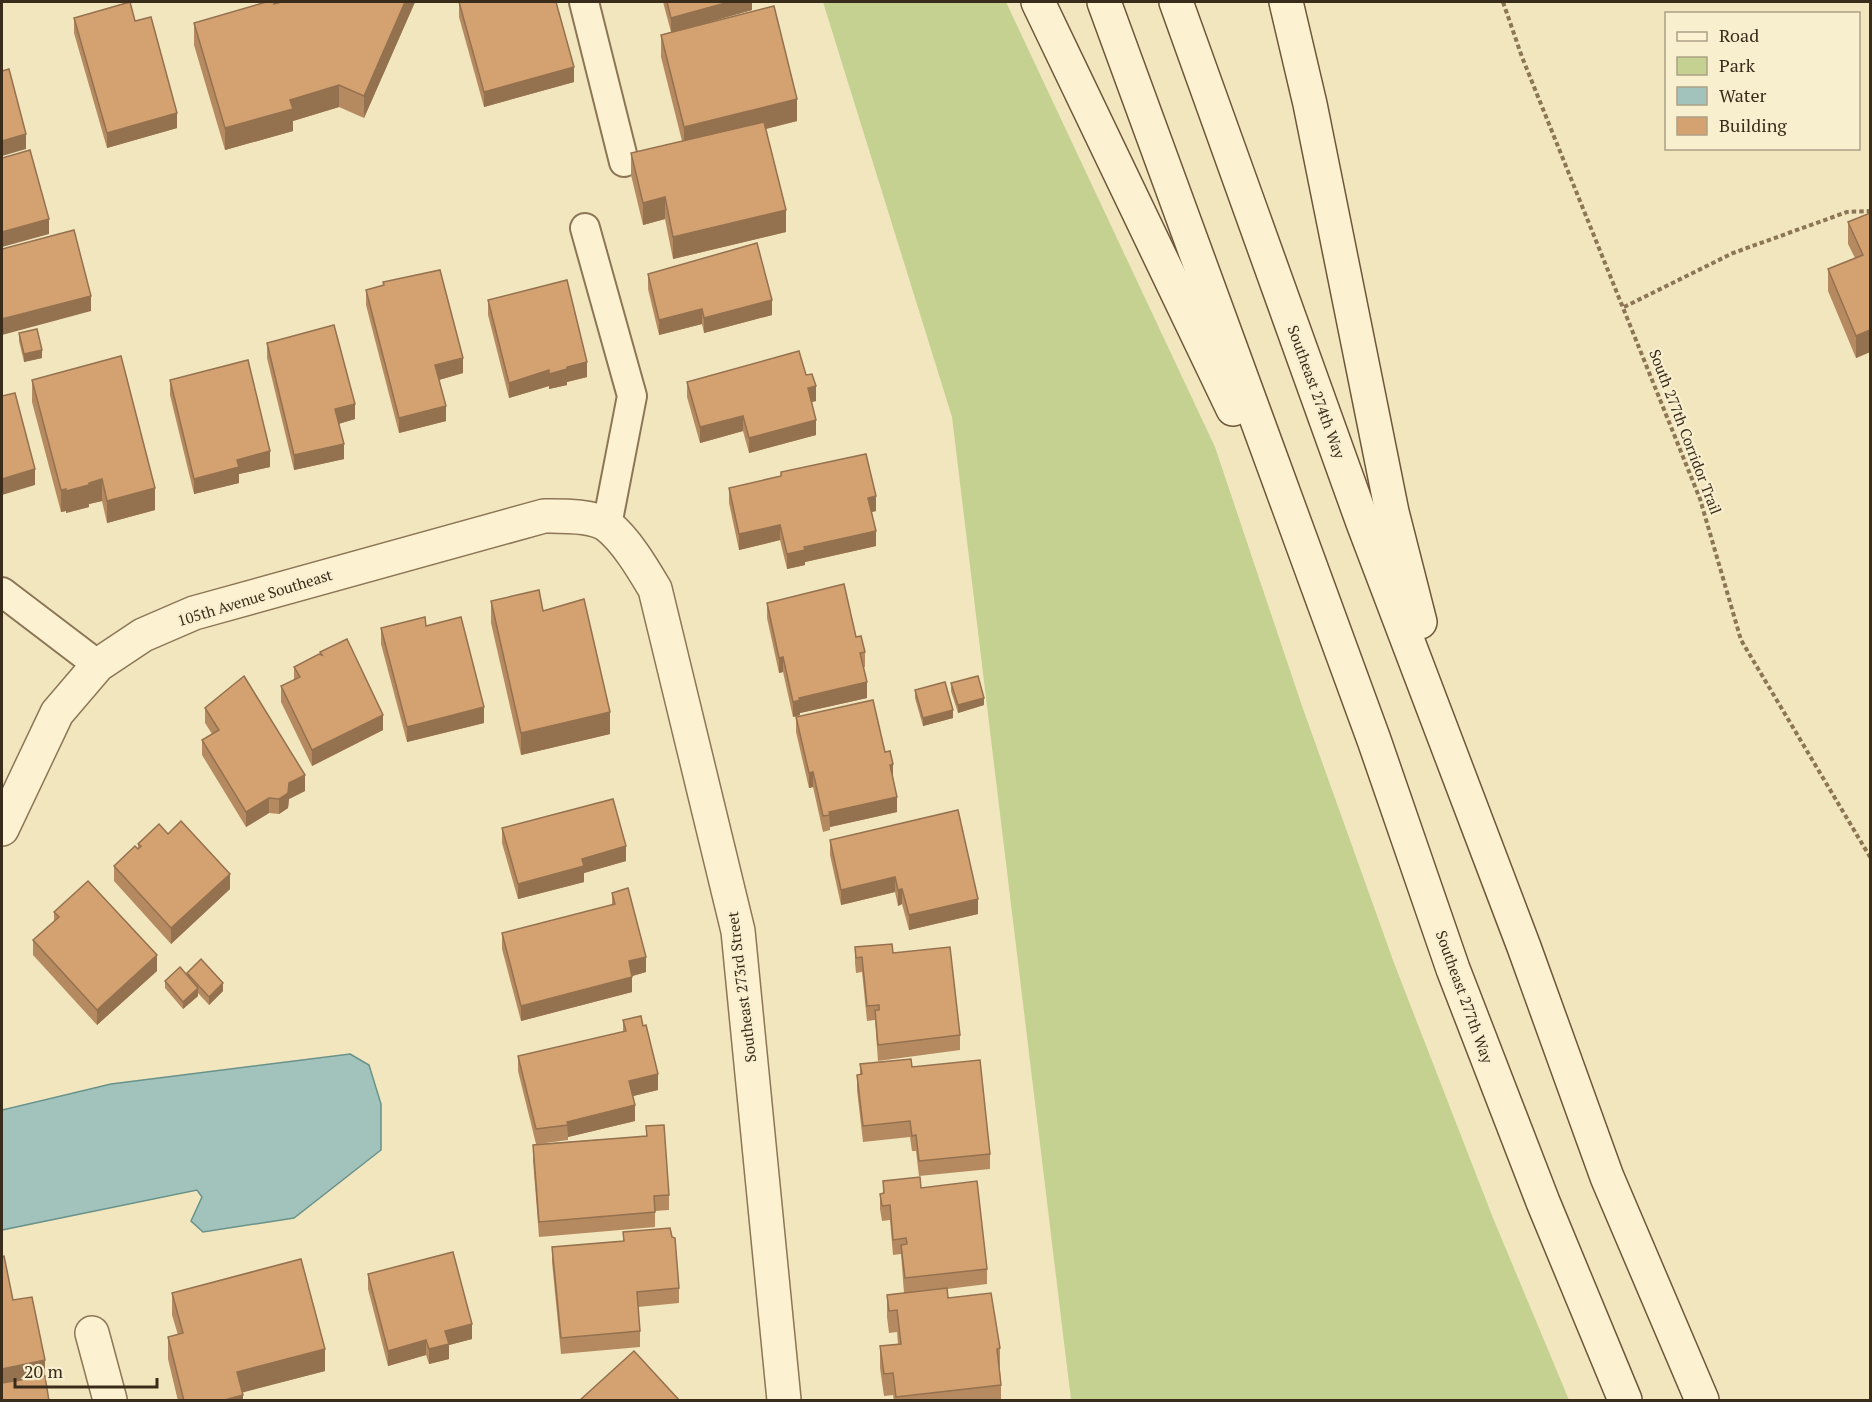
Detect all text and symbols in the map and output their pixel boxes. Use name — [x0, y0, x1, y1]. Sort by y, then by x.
legend — [1665, 12, 1860, 150]
text: Road — [1719, 23, 1759, 47]
text: Park — [1719, 53, 1756, 77]
text: Water — [1719, 83, 1766, 107]
text: Building — [1719, 113, 1787, 137]
street label: Southeast 274th Way — [1284, 322, 1350, 461]
street label: South 277th Corridor Trail — [1645, 346, 1727, 517]
street label: 105th Avenue Southeast — [175, 564, 335, 630]
street label: Southeast 273rd Street — [722, 910, 760, 1064]
street label: Southeast 277th Way — [1432, 928, 1498, 1066]
scale bar — [15, 1351, 158, 1389]
text: 20 m — [24, 1359, 64, 1383]

